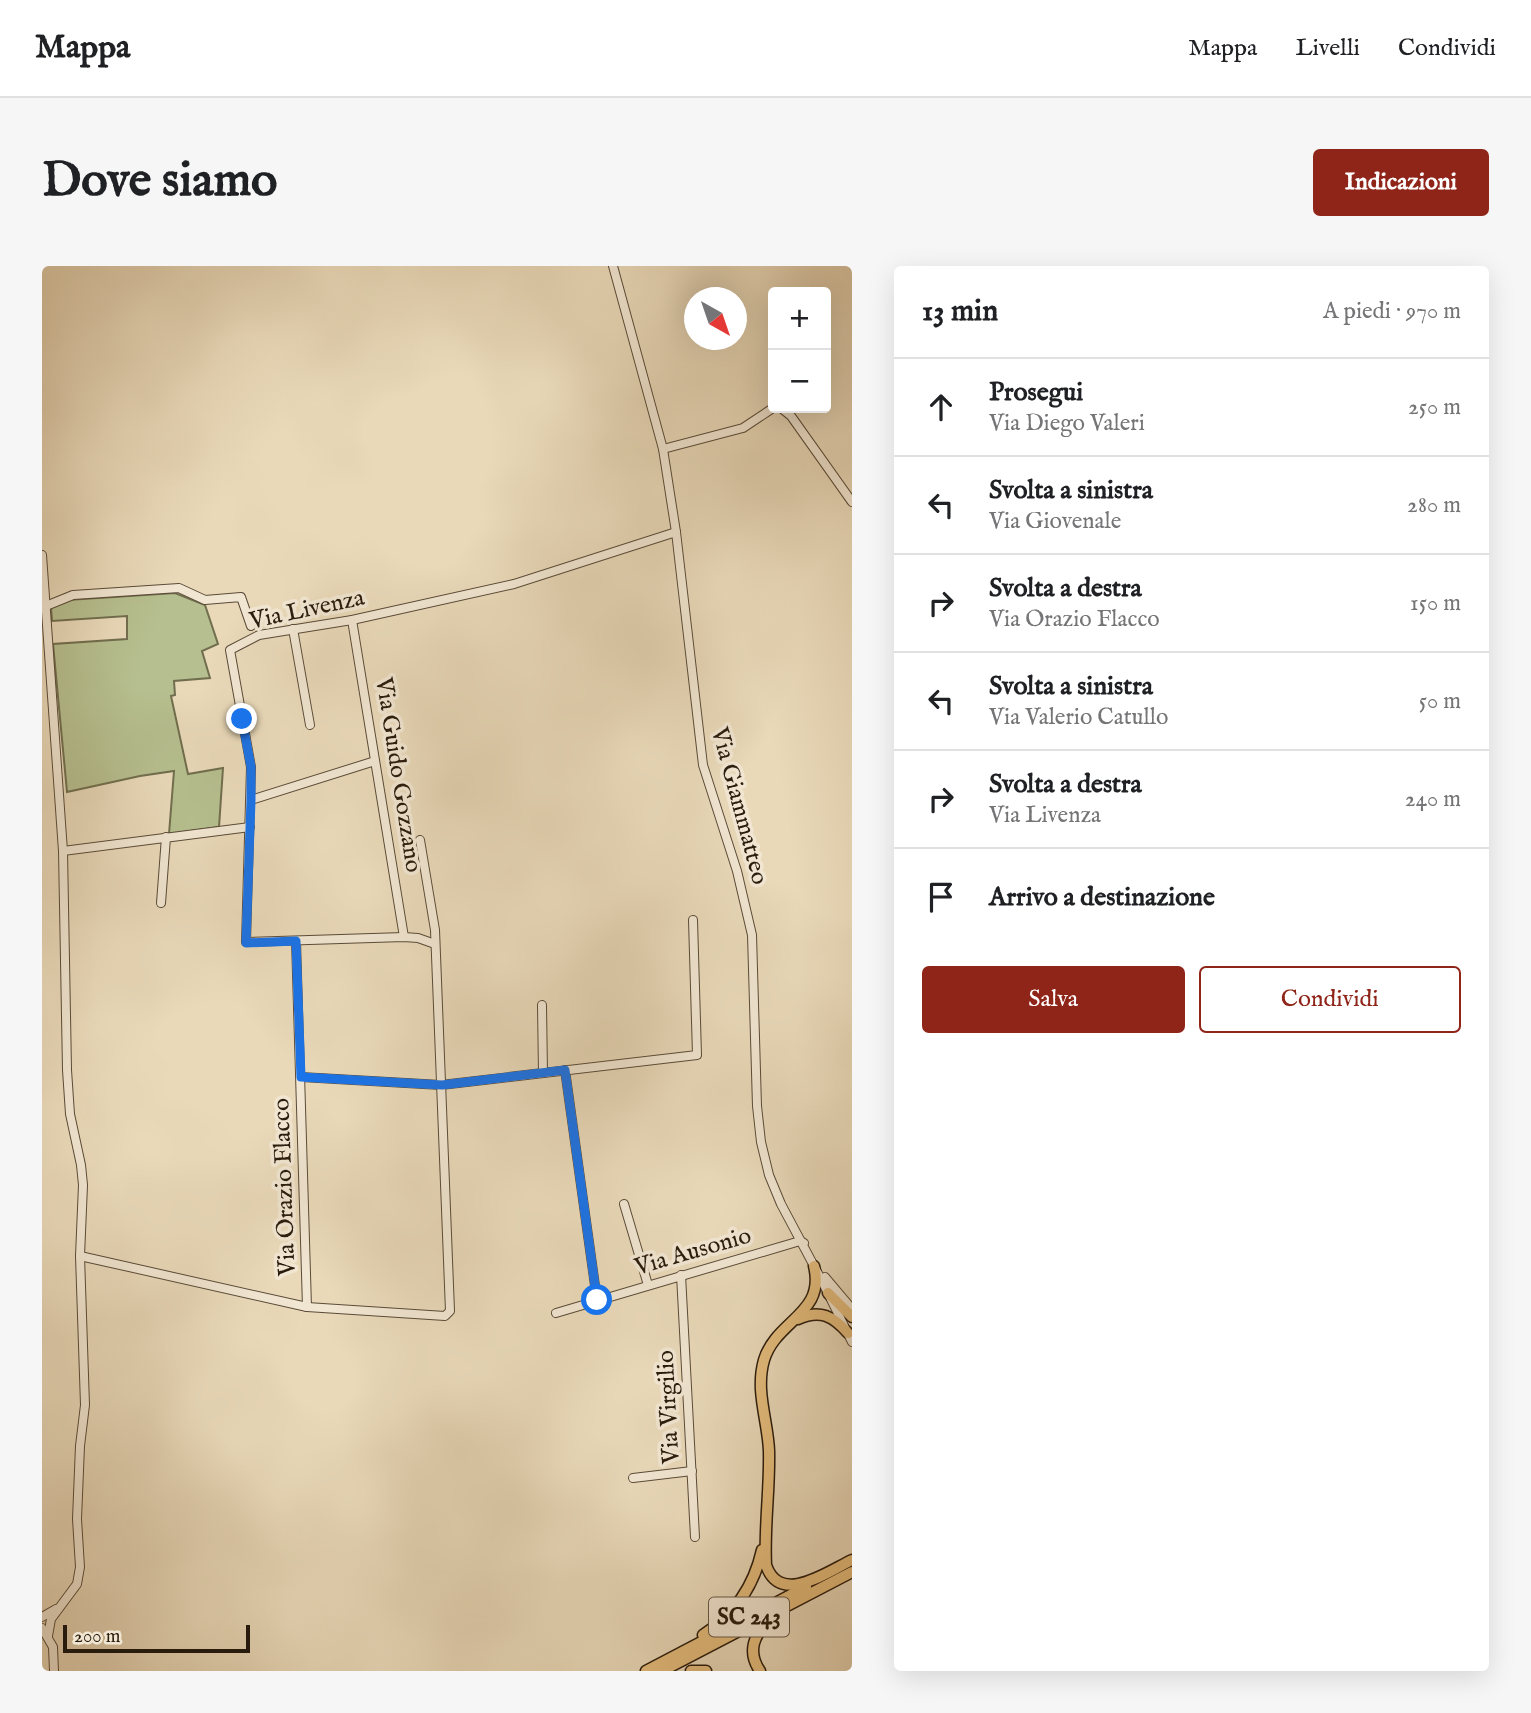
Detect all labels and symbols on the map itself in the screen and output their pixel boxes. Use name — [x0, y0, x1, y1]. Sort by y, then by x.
north arrow — [684, 287, 747, 350]
street label: Via Livenza — [246, 583, 368, 638]
street label: Via Guido Gozzano — [367, 674, 429, 875]
route end — [226, 703, 257, 734]
street label: Via Giammatteo — [703, 723, 775, 888]
street label: Via Orazio Flacco — [266, 1097, 304, 1278]
street label: Via Ausonio — [630, 1221, 755, 1284]
route start — [581, 1284, 612, 1315]
street label: Via Virgilio — [651, 1349, 688, 1466]
road number: SC 243 — [709, 1598, 789, 1636]
scale bar — [63, 1622, 250, 1654]

